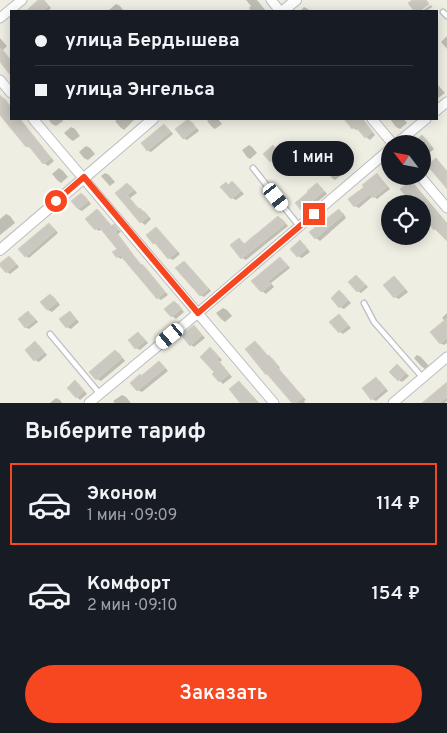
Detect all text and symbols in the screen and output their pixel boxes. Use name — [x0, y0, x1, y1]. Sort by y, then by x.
text: улица Бердышева — [65, 29, 240, 53]
text: улица Энгельса — [65, 78, 215, 102]
north arrow — [381, 135, 431, 185]
map controls — [381, 135, 431, 245]
callout: 1 мин — [273, 142, 355, 176]
text: 1 мин — [293, 148, 333, 168]
car — [260, 181, 291, 213]
route start — [45, 190, 67, 212]
button: locate — [381, 195, 431, 245]
route end — [303, 203, 325, 225]
car — [153, 321, 186, 351]
text: Выберите тариф — [25, 419, 206, 446]
icon: car — [27, 482, 72, 527]
text: Эконом — [87, 482, 157, 506]
text: 114 ₽ — [376, 492, 420, 516]
text: 1 мин · 09:09 — [87, 506, 177, 526]
icon: car — [27, 572, 72, 617]
text: Комфорт — [87, 572, 170, 596]
text: 154 ₽ — [371, 582, 420, 606]
text: 2 мин · 09:10 — [87, 596, 178, 616]
button: Заказать — [25, 665, 422, 723]

